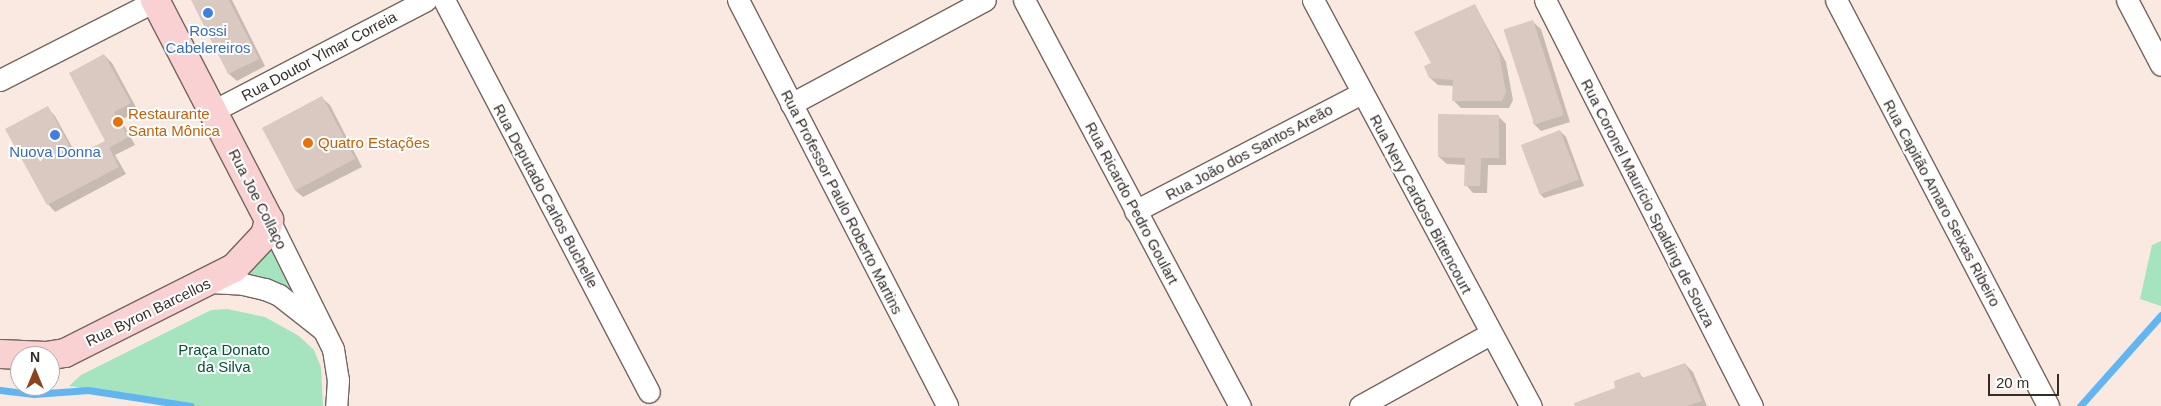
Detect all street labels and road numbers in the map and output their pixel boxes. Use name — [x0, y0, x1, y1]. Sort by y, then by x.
street label: Rua Doutor Ylmar Correia — [238, 7, 400, 105]
street label: Rua Coronel Maurício Spalding de Souza — [1577, 76, 1719, 330]
street label: Rua Professor Paulo Roberto Martins — [777, 87, 907, 317]
street label: Rua Capitão Amaro Seixas Ribeiro — [1879, 96, 2005, 310]
street label: Rua João dos Santos Areão — [1162, 100, 1336, 204]
street label: Rua Deputado Carlos Buchelle — [490, 101, 602, 291]
street label: Rua Nery Cardoso Bittencourt — [1366, 111, 1476, 297]
street label: Rua Ricardo Pedro Goulart — [1082, 119, 1182, 287]
street label: Rua Joe Collaço — [225, 146, 291, 252]
street label: Rua Byron Barcellos — [83, 274, 213, 350]

